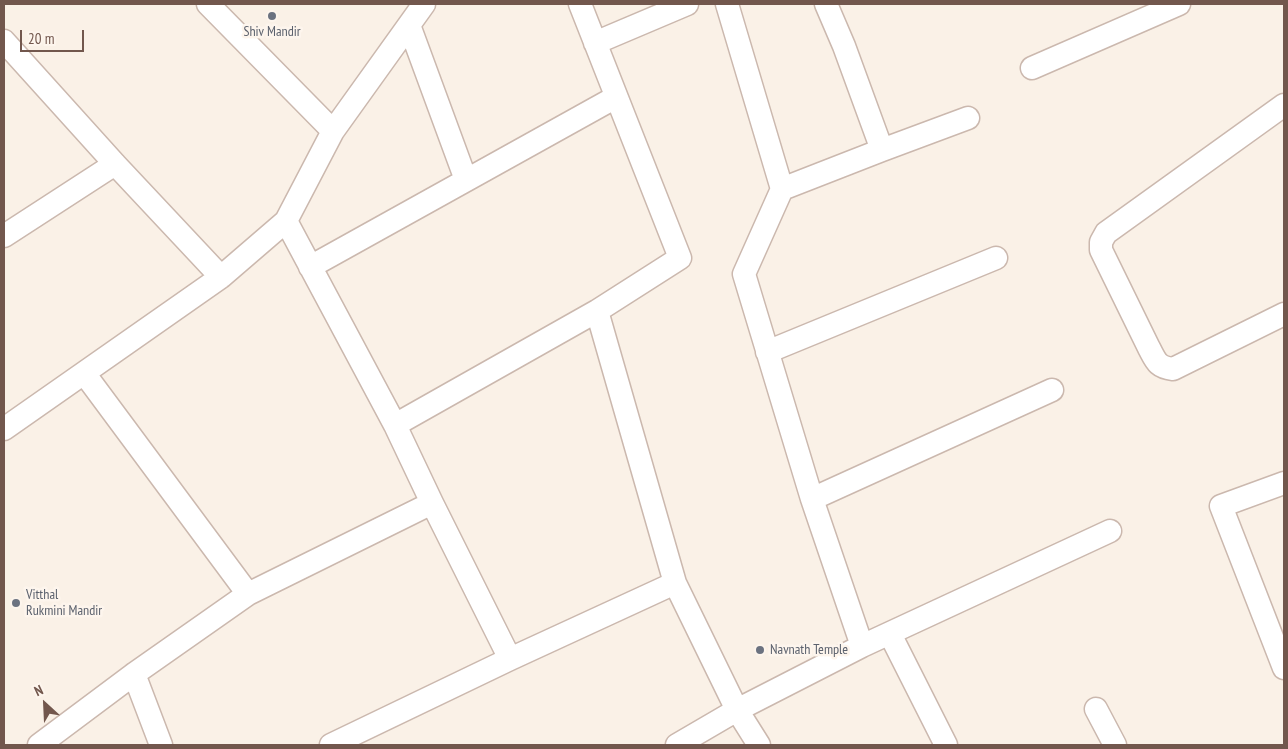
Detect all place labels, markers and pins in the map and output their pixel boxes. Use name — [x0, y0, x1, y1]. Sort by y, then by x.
marker: Shiv Mandir — [266, 10, 278, 22]
place label: Shiv Mandir — [243, 24, 301, 40]
place label: Vitthal Rukmini Mandir — [26, 587, 102, 620]
marker: Vitthal Rukmini Mandir — [10, 597, 22, 609]
place label: Navnath Temple — [770, 642, 848, 658]
marker: Navnath Temple — [754, 644, 766, 656]

